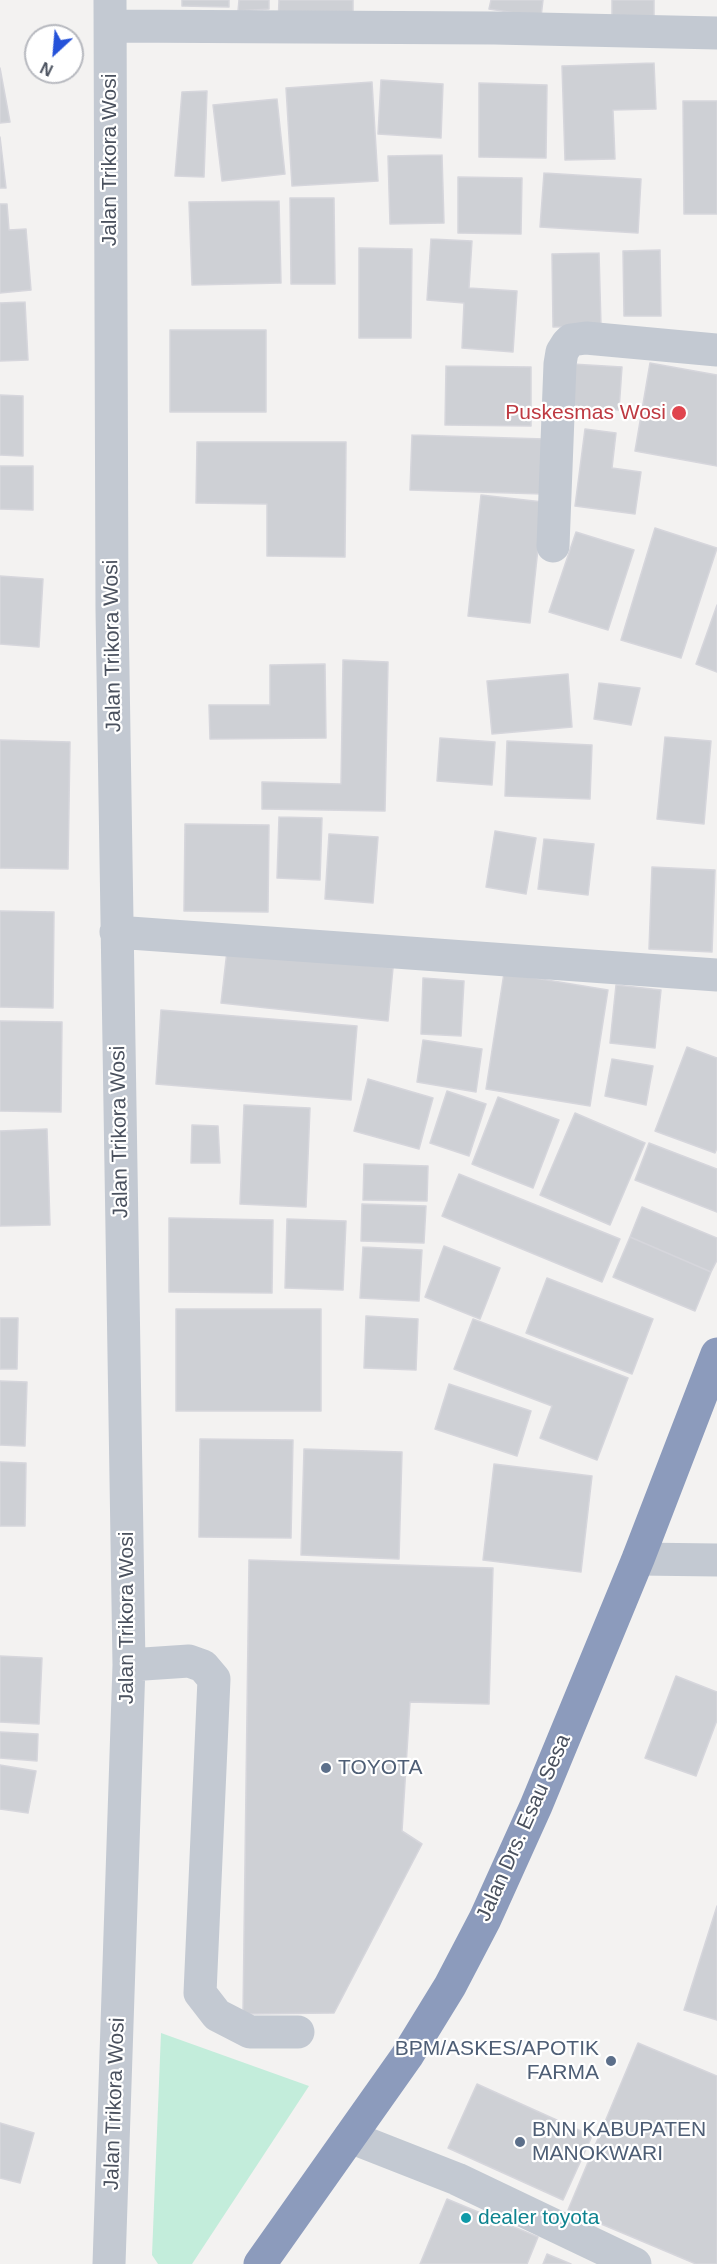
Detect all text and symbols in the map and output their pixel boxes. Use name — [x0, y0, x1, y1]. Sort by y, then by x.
north arrow — [24, 24, 84, 84]
text: N — [38, 59, 56, 79]
street label: Jalan Trikora Wosi — [97, 74, 123, 246]
place label: Puskesmas Wosi — [505, 400, 666, 426]
marker: Puskesmas Wosi — [670, 404, 688, 422]
street label: Jalan Trikora Wosi — [99, 559, 127, 733]
street label: Jalan Trikora Wosi — [106, 1045, 134, 1219]
street label: Jalan Trikora Wosi — [114, 1532, 140, 1704]
street label: Jalan Drs. Esau Sesa — [471, 1731, 577, 1925]
place label: TOYOTA — [338, 1755, 422, 1781]
marker: TOYOTA — [319, 1761, 333, 1775]
street label: Jalan Trikora Wosi — [99, 2017, 131, 2191]
place label: BPM/ASKES/APOTIK FARMA — [395, 2036, 599, 2086]
marker: BPM/ASKES/APOTIK FARMA — [604, 2054, 618, 2068]
place label: BNN KABUPATEN MANOKWARI — [532, 2117, 706, 2167]
marker: BNN KABUPATEN MANOKWARI — [513, 2135, 527, 2149]
place label: dealer toyota — [478, 2205, 599, 2231]
marker: dealer toyota — [459, 2211, 473, 2225]

